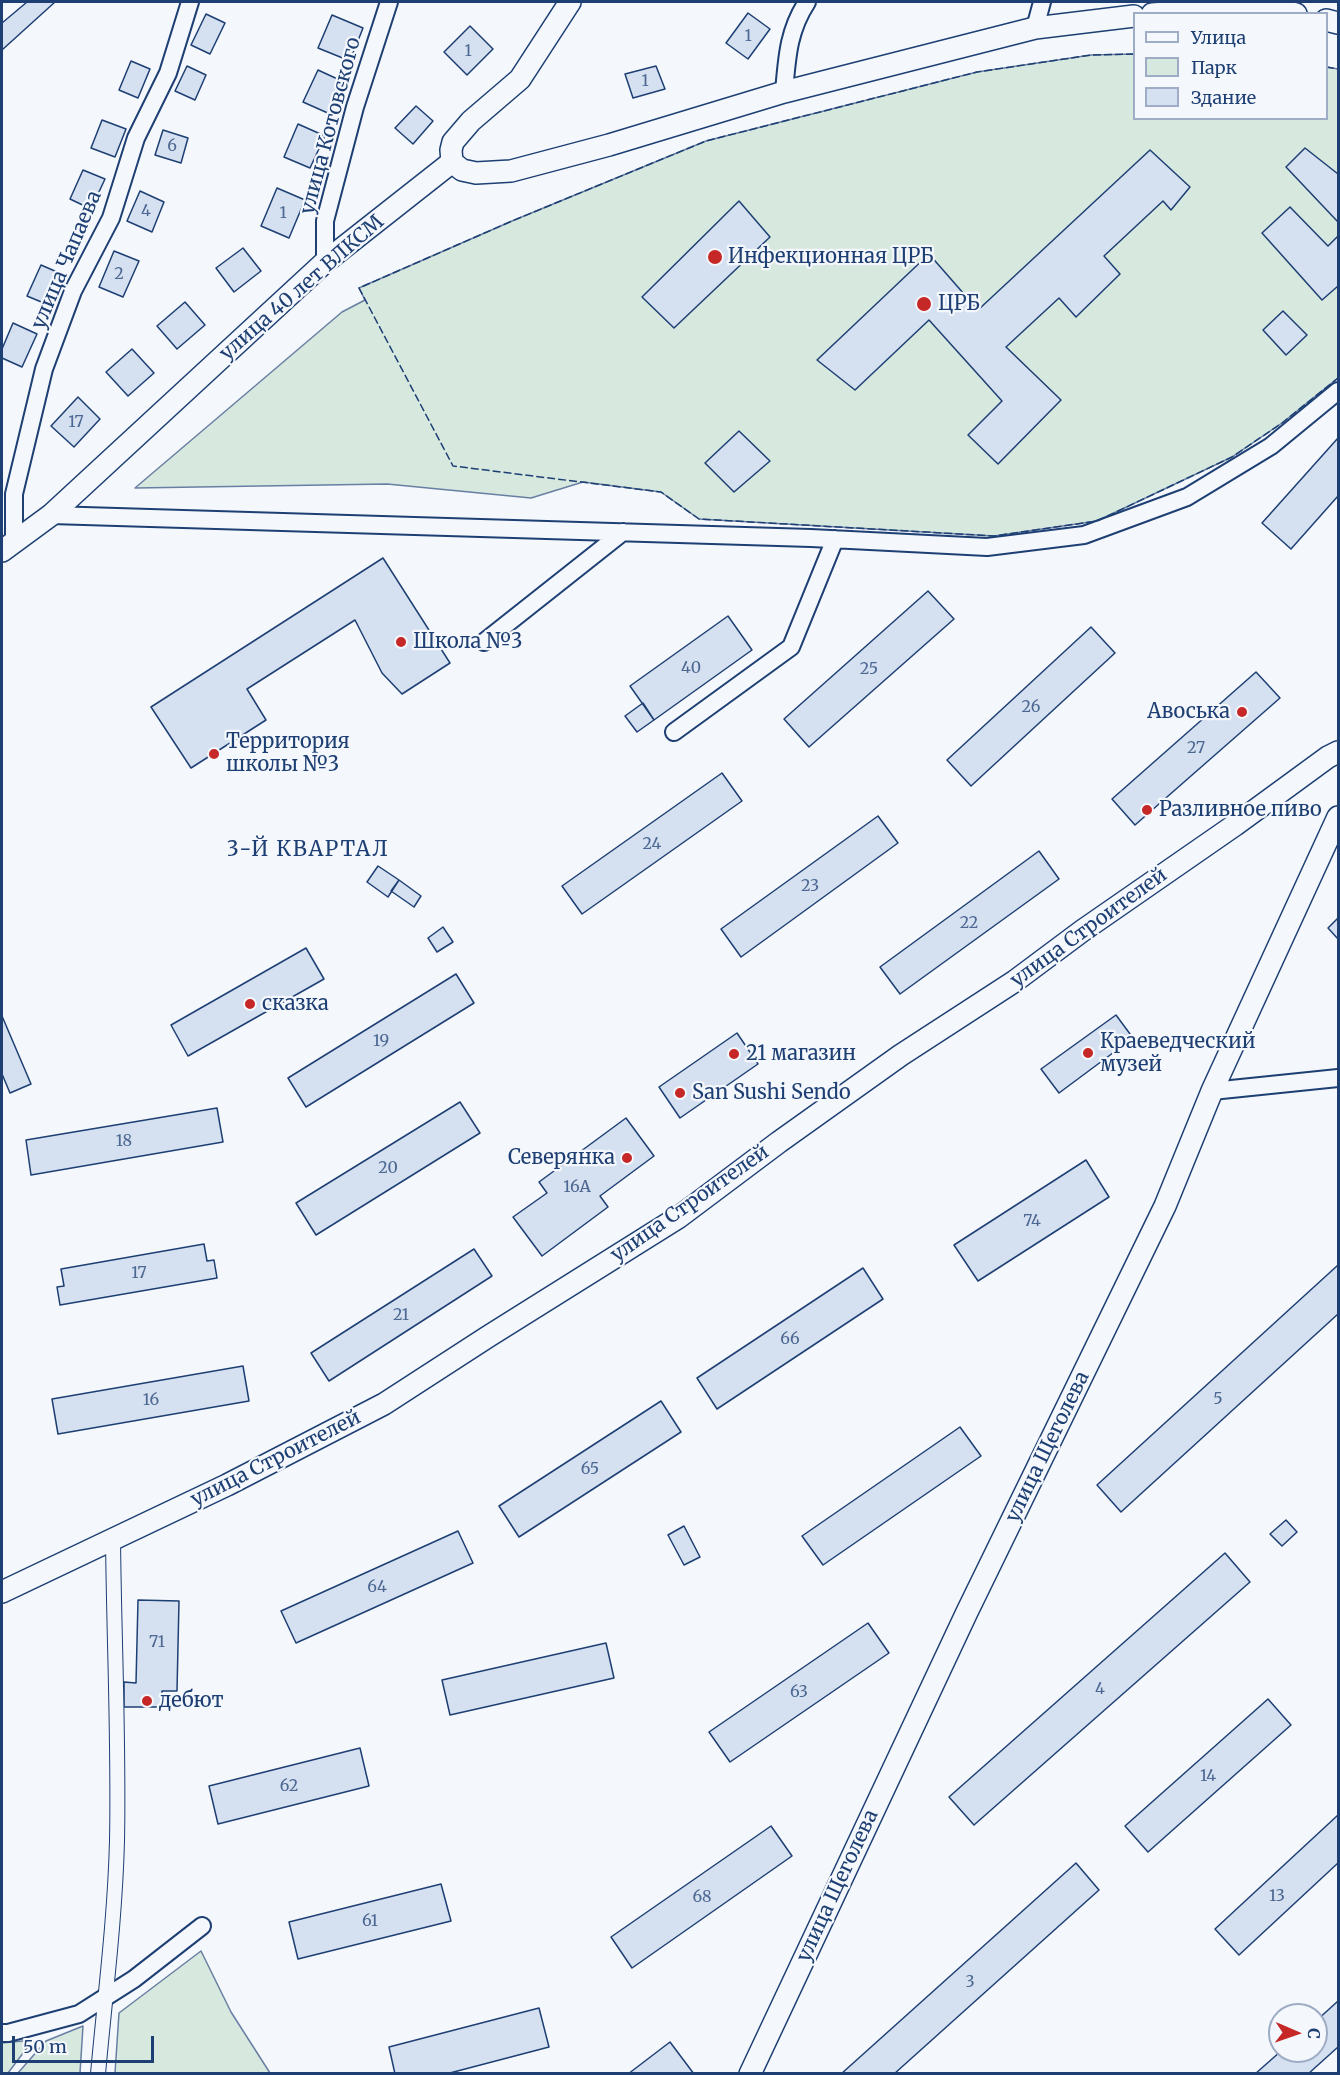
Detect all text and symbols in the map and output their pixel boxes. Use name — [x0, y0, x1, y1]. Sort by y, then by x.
legend — [1133, 12, 1328, 120]
house number: 1 — [744, 26, 752, 46]
text: Улица — [1191, 26, 1246, 49]
street label: улица Котовского — [296, 35, 366, 217]
house number: 1 — [464, 41, 472, 61]
text: Парк — [1191, 56, 1237, 79]
house number: 1 — [641, 71, 649, 91]
text: Здание — [1191, 86, 1256, 109]
house number: 6 — [167, 136, 177, 156]
street label: улица Чапаева — [27, 187, 107, 333]
house number: 4 — [141, 201, 151, 221]
house number: 1 — [279, 203, 287, 223]
street label: улица 40 лет ВЛКСМ — [215, 210, 389, 366]
place label: Инфекционная ЦРБ — [728, 245, 934, 269]
marker: Инфекционная ЦРБ — [706, 248, 724, 266]
house number: 2 — [114, 264, 124, 284]
place label: ЦРБ — [938, 292, 980, 316]
marker: ЦРБ — [915, 295, 933, 313]
house number: 17 — [68, 412, 84, 432]
place label: Школа №3 — [413, 630, 522, 654]
marker: Школа №3 — [394, 635, 408, 649]
house number: 40 — [681, 658, 701, 678]
house number: 25 — [860, 659, 878, 679]
house number: 26 — [1022, 697, 1040, 717]
place label: Авоська — [1147, 700, 1230, 724]
marker: Авоська — [1235, 705, 1249, 719]
place label: Территория школы №3 — [226, 730, 350, 777]
house number: 27 — [1187, 738, 1205, 758]
marker: Территория школы №3 — [207, 747, 221, 761]
place label: Разливное пиво — [1159, 798, 1322, 822]
marker: Разливное пиво — [1140, 803, 1154, 817]
house number: 24 — [643, 834, 661, 854]
district label: 3-Й КВАРТАЛ — [227, 837, 389, 863]
street label: улица Строителей — [1006, 863, 1172, 993]
house number: 23 — [801, 876, 819, 896]
house number: 22 — [960, 913, 978, 933]
place label: сказка — [262, 992, 329, 1016]
marker: сказка — [243, 997, 257, 1011]
place label: Краеведческий музей — [1100, 1030, 1256, 1077]
house number: 19 — [373, 1031, 389, 1051]
place label: 21 магазин — [746, 1042, 856, 1066]
marker: Краеведческий музей — [1081, 1046, 1095, 1060]
marker: 21 магазин — [727, 1047, 741, 1061]
place label: San Sushi Sendo — [692, 1081, 851, 1105]
marker: San Sushi Sendo — [673, 1086, 687, 1100]
house number: 18 — [116, 1131, 132, 1151]
street label: улица Строителей — [606, 1140, 774, 1268]
place label: Северянка — [508, 1146, 615, 1170]
marker: Северянка — [620, 1151, 634, 1165]
house number: 20 — [378, 1158, 398, 1178]
house number: 16А — [563, 1177, 591, 1197]
house number: 74 — [1023, 1211, 1041, 1231]
house number: 17 — [131, 1263, 147, 1283]
house number: 21 — [393, 1305, 409, 1325]
house number: 66 — [780, 1329, 800, 1349]
street label: улица Щеголева — [1001, 1368, 1095, 1526]
house number: 5 — [1213, 1389, 1223, 1409]
house number: 16 — [143, 1390, 159, 1410]
street label: улица Строителей — [187, 1406, 365, 1512]
house number: 65 — [581, 1459, 599, 1479]
house number: 64 — [367, 1577, 387, 1597]
house number: 71 — [149, 1632, 165, 1652]
house number: 4 — [1095, 1679, 1105, 1699]
house number: 63 — [790, 1682, 808, 1702]
place label: дебют — [159, 1689, 224, 1713]
marker: дебют — [140, 1694, 154, 1708]
house number: 14 — [1200, 1766, 1216, 1786]
house number: 62 — [280, 1776, 298, 1796]
street label: улица Щеголева — [792, 1806, 884, 1966]
house number: 13 — [1269, 1886, 1285, 1906]
house number: 68 — [692, 1887, 712, 1907]
house number: 61 — [362, 1911, 378, 1931]
house number: 3 — [965, 1972, 975, 1992]
north arrow — [1268, 2003, 1328, 2063]
scale bar — [15, 2024, 158, 2062]
text: С — [1304, 2028, 1324, 2039]
text: 50 m — [23, 2035, 67, 2058]

